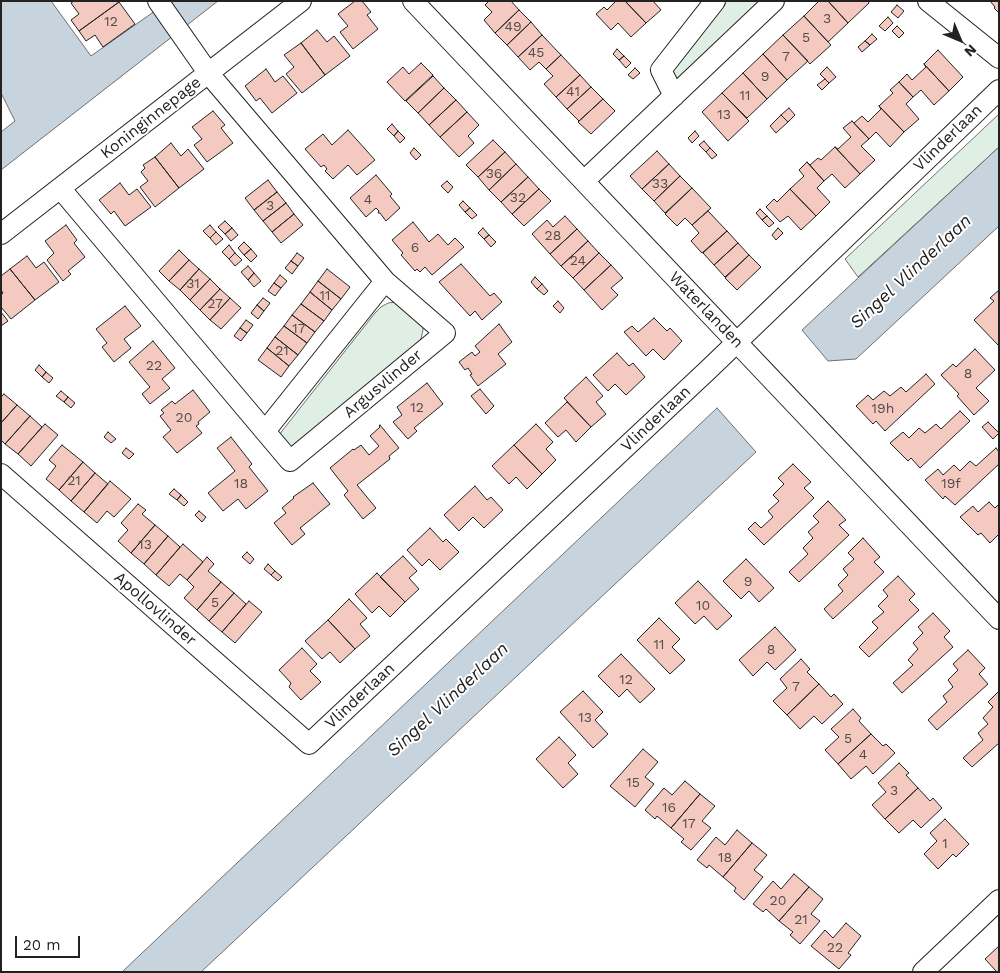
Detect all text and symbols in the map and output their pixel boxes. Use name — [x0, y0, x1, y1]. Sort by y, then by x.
house number: 3 — [823, 11, 831, 27]
house number: 12 — [104, 14, 118, 30]
north arrow — [935, 15, 985, 65]
house number: 49 — [504, 19, 522, 35]
house number: 5 — [802, 30, 810, 46]
text: N — [961, 41, 980, 60]
house number: 45 — [528, 45, 544, 61]
house number: 7 — [782, 49, 790, 65]
house number: 9 — [761, 69, 769, 85]
street label: Koninginnepage — [97, 73, 205, 163]
house number: 41 — [566, 84, 580, 100]
house number: 11 — [740, 88, 750, 104]
street label: Vlinderlaan — [910, 100, 986, 176]
house number: 13 — [717, 107, 731, 123]
house number: 36 — [486, 166, 502, 182]
house number: 33 — [652, 176, 668, 192]
house number: 32 — [510, 190, 526, 206]
house number: 4 — [364, 192, 372, 208]
house number: 3 — [266, 198, 274, 214]
water label: Singel Vlinderlaan — [846, 210, 976, 334]
house number: 28 — [545, 228, 561, 244]
house number: 6 — [411, 240, 419, 256]
house number: 24 — [570, 253, 586, 269]
street label: Waterlanden — [665, 268, 747, 352]
house number: 31 — [186, 276, 200, 292]
house number: 11 — [320, 288, 330, 304]
house number: 27 — [207, 296, 223, 312]
house number: 17 — [292, 321, 306, 337]
house number: 21 — [275, 343, 289, 359]
street label: Argusvlinder — [340, 346, 426, 422]
house number: 22 — [146, 358, 162, 374]
house number: 8 — [964, 366, 972, 382]
street label: Vlinderlaan — [617, 382, 695, 456]
house number: 12 — [410, 400, 424, 416]
house number: 19h — [872, 401, 894, 417]
house number: 20 — [176, 410, 192, 426]
house number: 21 — [67, 473, 81, 489]
house number: 18 — [234, 476, 248, 492]
house number: 19f — [941, 476, 961, 492]
house number: 13 — [138, 537, 152, 553]
street label: Apollovlinder — [110, 568, 200, 650]
house number: 9 — [744, 574, 752, 590]
house number: 5 — [211, 595, 219, 611]
house number: 10 — [696, 598, 710, 614]
house number: 11 — [654, 637, 664, 653]
water label: Singel Vlinderlaan — [383, 638, 513, 762]
house number: 8 — [767, 642, 775, 658]
street label: Vlinderlaan — [321, 659, 399, 733]
house number: 12 — [619, 672, 633, 688]
house number: 7 — [792, 679, 800, 695]
house number: 13 — [578, 710, 592, 726]
house number: 5 — [844, 731, 852, 747]
house number: 4 — [859, 747, 867, 763]
house number: 15 — [626, 775, 640, 791]
house number: 3 — [890, 783, 898, 799]
house number: 16 — [662, 800, 676, 816]
house number: 17 — [682, 816, 696, 832]
house number: 1 — [942, 836, 948, 852]
house number: 18 — [718, 850, 732, 866]
house number: 20 — [770, 893, 786, 909]
house number: 21 — [794, 912, 808, 928]
scale bar — [18, 926, 82, 958]
text: 20 m — [23, 936, 61, 954]
house number: 22 — [827, 940, 843, 956]

